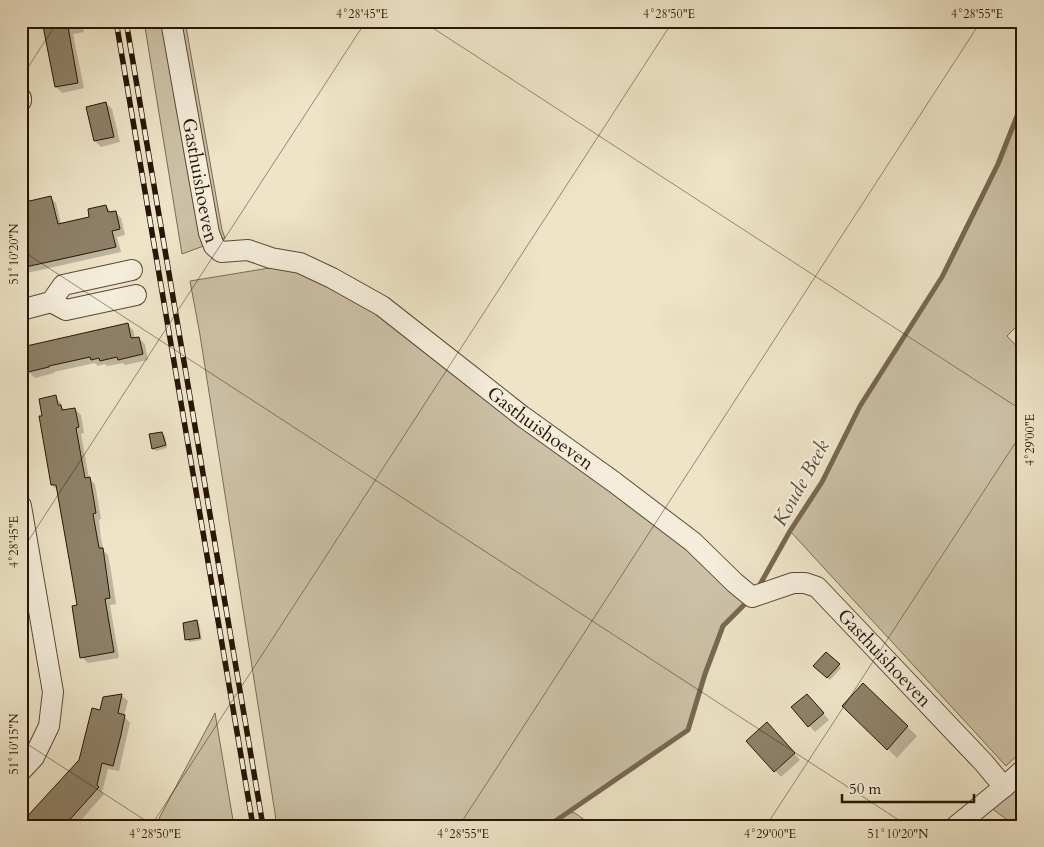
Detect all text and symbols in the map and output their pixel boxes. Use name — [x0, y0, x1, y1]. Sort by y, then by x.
text: 4°28'45"E — [336, 6, 388, 22]
text: 4°28'50"E — [643, 6, 695, 22]
text: 4°28'55"E — [951, 6, 1003, 22]
street label: Gasthuishoeven — [176, 116, 225, 247]
text: 51°10'20"N — [6, 223, 22, 284]
street label: Gasthuishoeven — [481, 380, 599, 476]
text: 4°29'00"E — [1022, 414, 1038, 466]
water label: Koude Beek — [766, 435, 836, 531]
text: 4°28'45"E — [6, 516, 22, 568]
street label: Gasthuishoeven — [831, 603, 937, 713]
text: 51°10'15"N — [6, 713, 22, 774]
scale bar — [842, 772, 974, 804]
text: 50 m — [849, 779, 881, 799]
text: 4°28'50"E — [129, 826, 181, 842]
text: 4°28'55"E — [437, 826, 489, 842]
text: 4°29'00"E — [744, 826, 796, 842]
text: 51°10'20"N — [868, 826, 929, 842]

